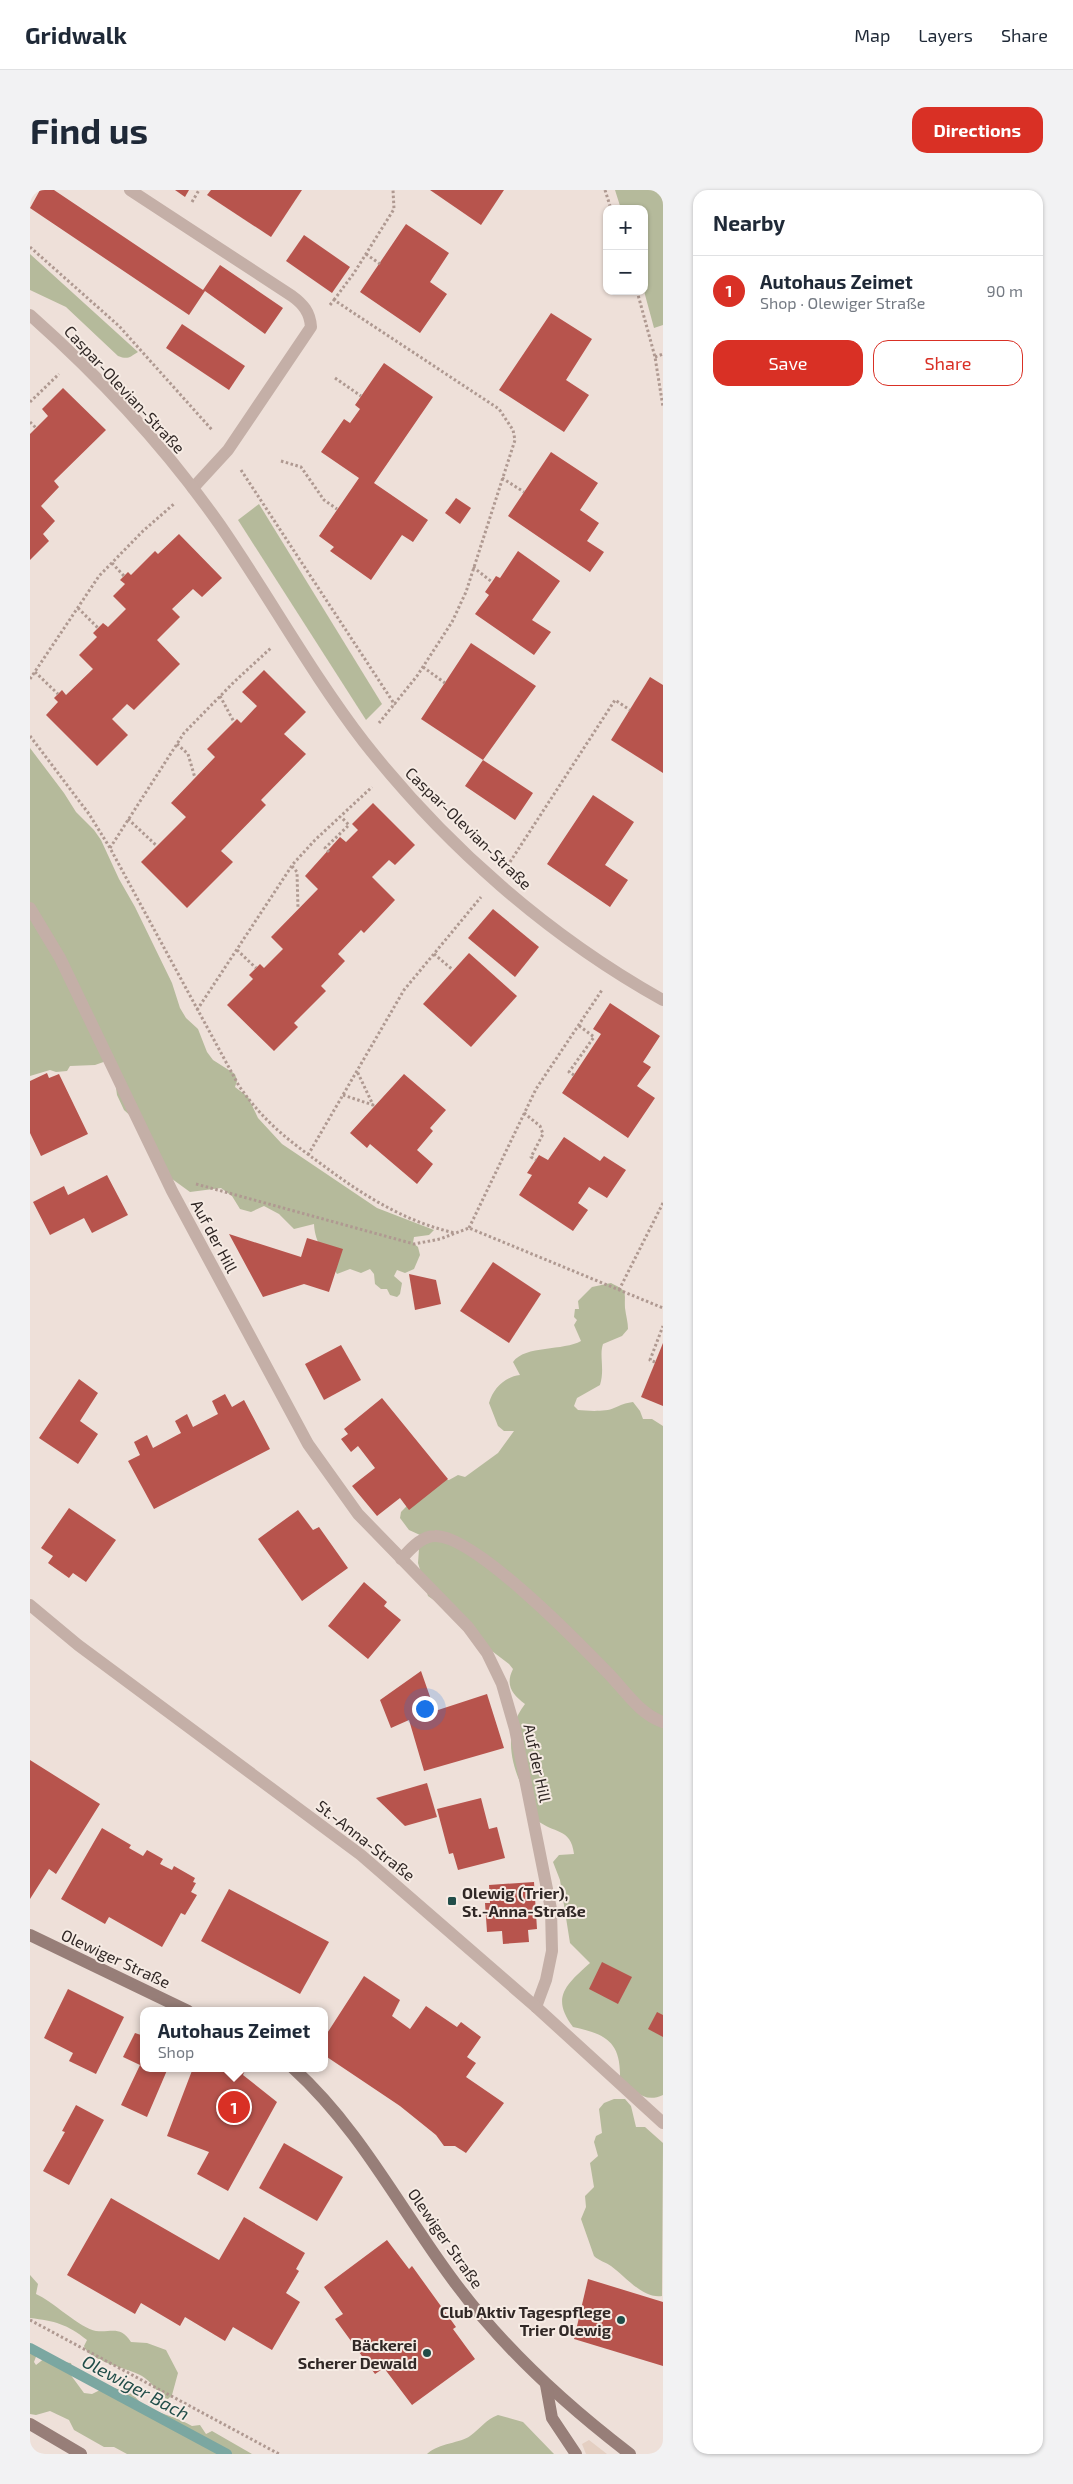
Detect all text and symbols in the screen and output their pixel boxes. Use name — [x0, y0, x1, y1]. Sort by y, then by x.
text: Gridwalk — [25, 20, 127, 49]
text: Map — [854, 24, 890, 46]
text: Layers — [918, 24, 973, 46]
text: Share — [1001, 24, 1048, 46]
button: Directions — [912, 107, 1043, 153]
text: Find us — [30, 109, 148, 151]
map controls — [603, 205, 648, 295]
button: + — [603, 205, 648, 250]
text: Nearby — [713, 210, 785, 235]
button: − — [603, 250, 648, 295]
text: Autohaus Zeimet — [760, 270, 913, 293]
text: 1 — [726, 281, 732, 300]
text: 90 m — [987, 281, 1023, 300]
text: Shop · Olewiger Straße — [760, 293, 925, 312]
street label: Caspar-Olevian-Straße — [61, 321, 189, 457]
button: Save — [713, 340, 863, 386]
button: Share — [873, 340, 1023, 386]
street label: Caspar-Olevian-Straße — [402, 763, 536, 893]
street label: Auf der Hill — [188, 1196, 242, 1276]
your location — [412, 1696, 438, 1722]
street label: Auf der Hill — [520, 1722, 556, 1804]
street label: St.-Anna-Straße — [313, 1796, 419, 1884]
place label: Olewig (Trier), St.-Anna-Straße — [462, 1883, 586, 1920]
marker: Olewig (Trier), St.-Anna-Straße — [446, 1895, 458, 1907]
street label: Olewiger Straße — [59, 1924, 173, 1992]
popup — [140, 2007, 328, 2072]
text: Autohaus Zeimet — [158, 2019, 310, 2042]
text: Shop — [158, 2042, 194, 2061]
pin: 1 — [218, 2088, 250, 2126]
street label: Olewiger Straße — [404, 2184, 488, 2292]
place label: Club Aktiv Tagespflege Trier Olewig — [440, 2302, 612, 2339]
marker: Club Aktiv Tagespflege Trier Olewig — [615, 2314, 627, 2326]
place label: Bäckerei Scherer Dewald — [298, 2335, 417, 2372]
marker: Bäckerei Scherer Dewald — [421, 2347, 433, 2359]
water label: Olewiger Bach — [79, 2350, 193, 2424]

